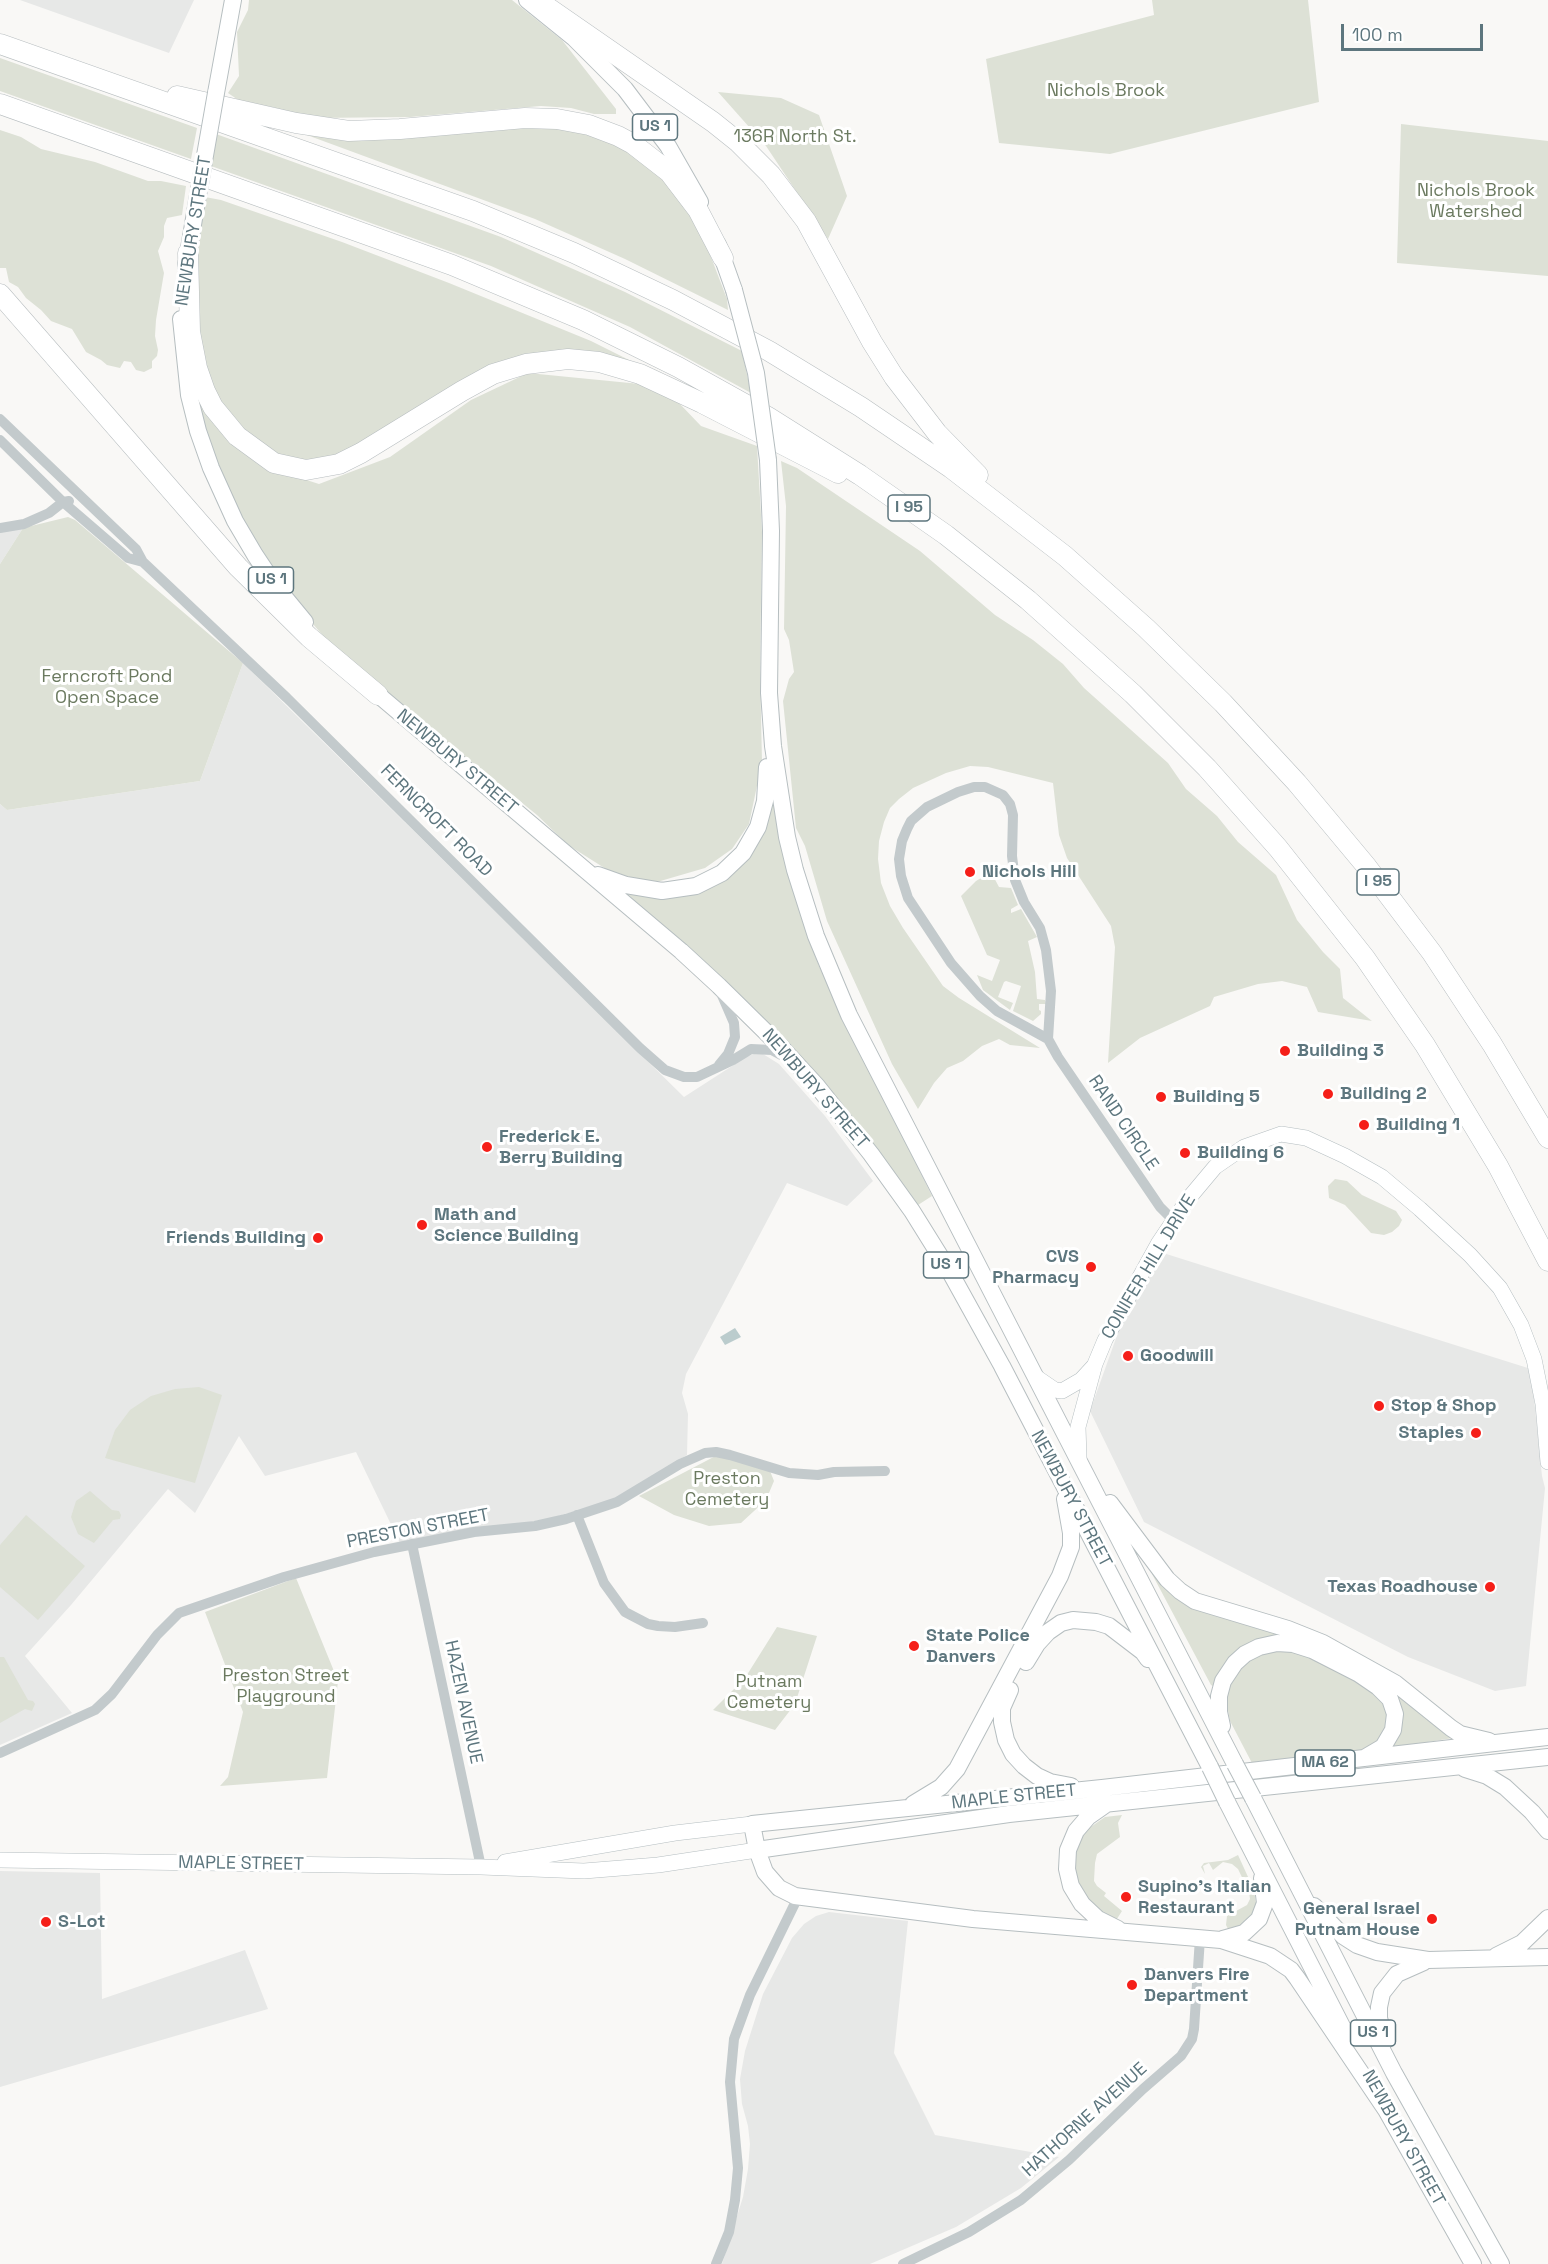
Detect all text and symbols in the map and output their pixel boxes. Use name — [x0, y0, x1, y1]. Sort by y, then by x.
scale bar — [1344, 12, 1486, 50]
text: 100 m — [1352, 23, 1403, 46]
park label: Nichols Brook — [1047, 80, 1165, 102]
road number: US 1 — [632, 114, 678, 140]
park label: 136R North St. — [733, 126, 857, 148]
street label: NEWBURY STREET — [171, 154, 217, 308]
park label: Nichols Brook Watershed — [1417, 180, 1535, 222]
road number: I 95 — [888, 495, 930, 521]
road number: US 1 — [248, 567, 294, 593]
park label: Ferncroft Pond Open Space — [42, 666, 172, 708]
street label: NEWBURY STREET — [392, 705, 522, 819]
street label: FERNCROFT ROAD — [375, 760, 497, 882]
place label: Nichols Hill — [982, 861, 1076, 883]
marker: Nichols Hill — [963, 865, 977, 879]
road number: I 95 — [1357, 869, 1399, 895]
street label: NEWBURY STREET — [757, 1025, 873, 1153]
place label: Building 3 — [1297, 1040, 1384, 1062]
marker: Building 3 — [1278, 1044, 1292, 1058]
street label: RAND CIRCLE — [1083, 1071, 1163, 1175]
place label: Building 2 — [1340, 1083, 1427, 1105]
place label: Building 5 — [1173, 1086, 1260, 1108]
marker: Building 2 — [1321, 1087, 1335, 1101]
marker: Building 5 — [1154, 1090, 1168, 1104]
place label: Building 1 — [1376, 1114, 1460, 1136]
marker: Building 1 — [1357, 1118, 1371, 1132]
place label: Frederick E. Berry Building — [499, 1126, 623, 1168]
marker: Frederick E. Berry Building — [480, 1140, 494, 1154]
place label: Building 6 — [1197, 1142, 1284, 1164]
marker: Building 6 — [1178, 1146, 1192, 1160]
street label: CONIFER HILL DRIVE — [1097, 1191, 1201, 1343]
place label: Math and Science Building — [434, 1204, 579, 1246]
marker: Math and Science Building — [415, 1218, 429, 1232]
place label: Friends Building — [166, 1227, 306, 1249]
marker: Friends Building — [311, 1231, 325, 1245]
place label: CVS Pharmacy — [992, 1246, 1079, 1288]
road number: US 1 — [924, 1252, 968, 1278]
marker: CVS Pharmacy — [1084, 1260, 1098, 1274]
place label: Goodwill — [1140, 1345, 1214, 1367]
marker: Goodwill — [1121, 1349, 1135, 1363]
place label: Stop & Shop — [1391, 1395, 1497, 1417]
marker: Stop & Shop — [1372, 1399, 1386, 1413]
place label: Staples — [1398, 1422, 1464, 1444]
marker: Staples — [1469, 1426, 1483, 1440]
street label: NEWBURY STREET — [1026, 1427, 1116, 1571]
park label: Preston Cemetery — [685, 1468, 769, 1510]
street label: PRESTON STREET — [345, 1505, 491, 1553]
place label: Texas Roadhouse — [1327, 1576, 1478, 1598]
marker: Texas Roadhouse — [1483, 1580, 1497, 1594]
place label: State Police Danvers — [926, 1625, 1030, 1668]
street label: HAZEN AVENUE — [439, 1638, 487, 1766]
marker: State Police Danvers — [907, 1639, 921, 1653]
park label: Preston Street Playground — [223, 1665, 349, 1708]
park label: Putnam Cemetery — [727, 1671, 811, 1714]
road number: MA 62 — [1295, 1750, 1355, 1776]
street label: MAPLE STREET — [950, 1780, 1078, 1814]
street label: MAPLE STREET — [178, 1852, 304, 1876]
place label: Supino's Italian Restaurant — [1138, 1876, 1271, 1918]
marker: Supino's Italian Restaurant — [1119, 1890, 1133, 1904]
place label: General Israel Putnam House — [1295, 1898, 1420, 1940]
place label: S-Lot — [58, 1911, 105, 1933]
marker: General Israel Putnam House — [1425, 1912, 1439, 1926]
marker: S-Lot — [39, 1915, 53, 1929]
place label: Danvers Fire Department — [1144, 1964, 1250, 2006]
marker: Danvers Fire Department — [1125, 1978, 1139, 1992]
road number: US 1 — [1350, 2020, 1396, 2046]
street label: HATHORNE AVENUE — [1018, 2058, 1152, 2182]
street label: NEWBURY STREET — [1357, 2066, 1449, 2210]

